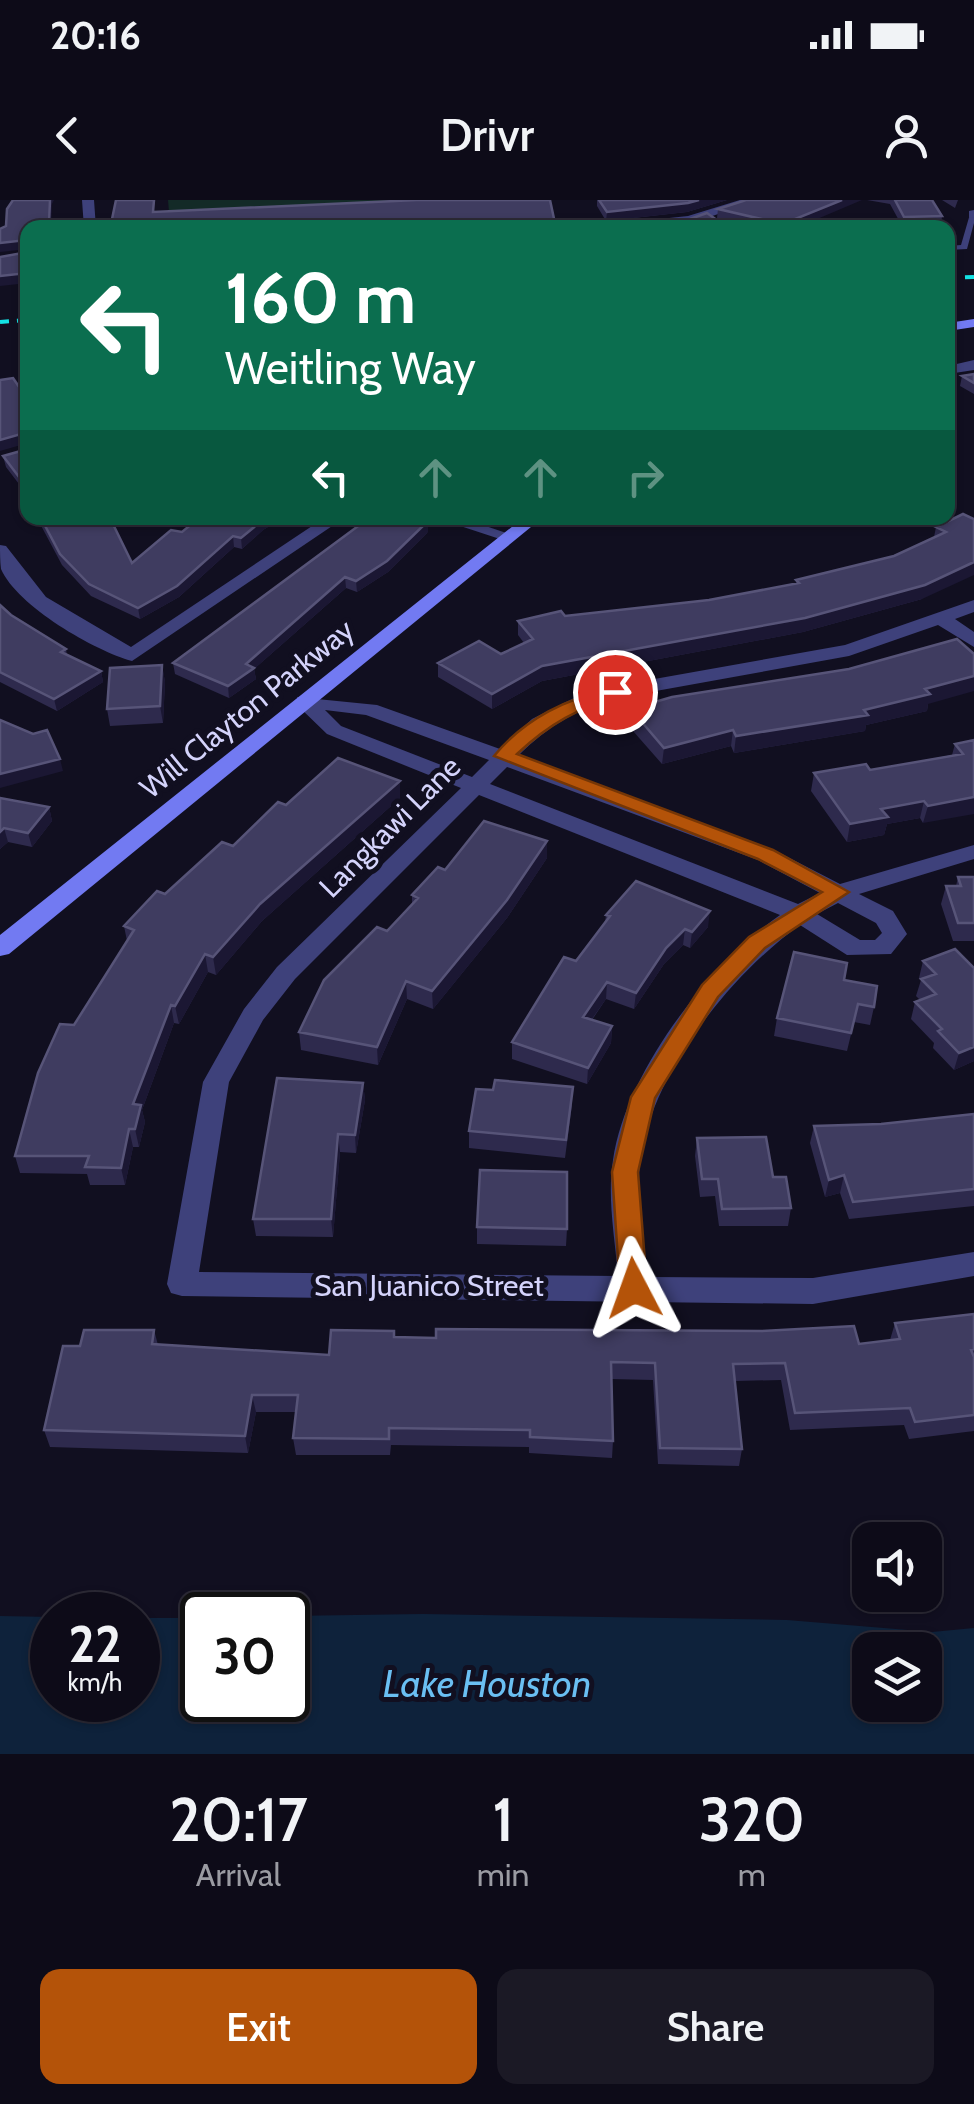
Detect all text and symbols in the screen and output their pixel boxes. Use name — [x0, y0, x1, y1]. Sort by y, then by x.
text: 20:16 — [50, 12, 141, 59]
icon: back — [40, 108, 95, 163]
text: Drivr — [440, 108, 534, 162]
icon: person — [879, 108, 934, 163]
text: 160 m — [225, 255, 416, 341]
icon: left — [60, 260, 190, 390]
text: Weitling Way — [225, 341, 476, 395]
icon: left — [303, 450, 358, 505]
icon: ahead — [408, 450, 463, 505]
icon: ahead — [513, 450, 568, 505]
icon: right — [618, 450, 673, 505]
street label: Will Clayton Parkway — [132, 611, 361, 806]
pin — [573, 650, 658, 735]
icon: arrive — [588, 665, 643, 720]
street label: Langkawi Lane — [311, 748, 468, 905]
position arrow — [582, 1236, 686, 1340]
street label: San Juanico Street — [314, 1267, 544, 1304]
map controls — [852, 1522, 942, 1722]
button: sound — [852, 1522, 942, 1612]
speed limit sign: 30 — [180, 1592, 310, 1722]
text: 22 — [69, 1614, 121, 1675]
button: layers — [852, 1632, 942, 1722]
water label: Lake Houston — [383, 1660, 591, 1707]
text: km/h — [68, 1667, 122, 1697]
text: 20:17 — [169, 1783, 308, 1856]
text: 1 — [493, 1783, 514, 1856]
text: 320 — [699, 1783, 805, 1856]
text: Arrival — [196, 1855, 281, 1894]
text: min — [477, 1855, 530, 1894]
text: m — [738, 1855, 766, 1894]
button: Exit — [40, 1969, 477, 2084]
button: Share — [497, 1969, 934, 2084]

